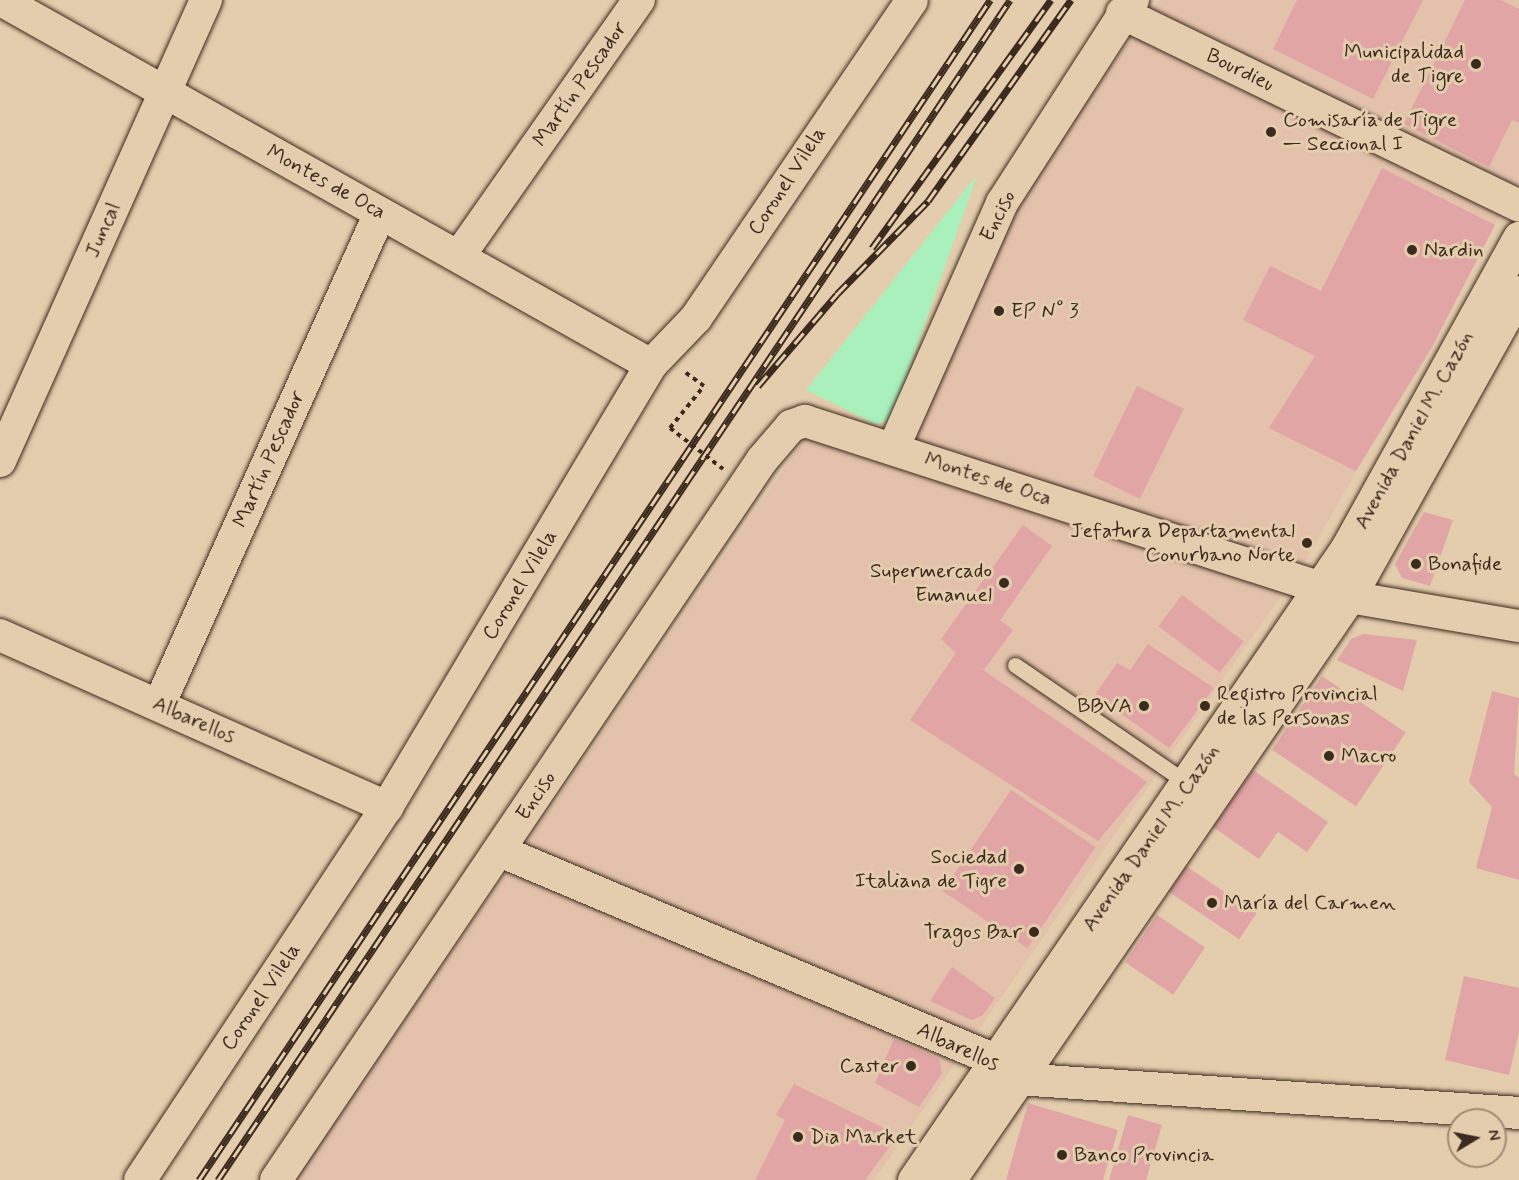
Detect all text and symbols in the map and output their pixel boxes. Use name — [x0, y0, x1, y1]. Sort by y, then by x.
street label: Martín Pescador — [528, 17, 632, 151]
place label: Municipalidad de Tigre — [1344, 39, 1464, 89]
street label: Bourdieu — [1202, 43, 1278, 97]
marker: Municipalidad de Tigre — [1469, 57, 1483, 71]
place label: Comisaría de Tigre — Seccional I — [1283, 107, 1453, 157]
street label: Coronel Vilela — [743, 123, 831, 239]
marker: Comisaría de Tigre — Seccional I — [1264, 125, 1278, 139]
street label: Montes de Oca — [262, 139, 390, 225]
street label: Enciso — [975, 186, 1021, 246]
street label: Juncal — [80, 199, 126, 261]
place label: Nardin — [1424, 237, 1483, 263]
marker: Nardin — [1405, 243, 1419, 257]
place label: EP N° 3 — [1011, 298, 1078, 324]
marker: EP N° 3 — [992, 304, 1006, 318]
street label: Avenida Daniel M. Cazón — [1349, 326, 1479, 534]
street label: Martín Pescador — [228, 388, 310, 530]
street label: Montes de Oca — [921, 447, 1055, 511]
place label: Jefatura Departamental Conurbano Norte — [1057, 518, 1295, 568]
street label: Coronel Vilela — [478, 526, 562, 644]
marker: Jefatura Departamental Conurbano Norte — [1300, 536, 1314, 550]
place label: Bonafide — [1428, 551, 1502, 577]
marker: Bonafide — [1409, 557, 1423, 571]
place label: Supermercado Emanuel — [870, 558, 992, 608]
marker: Supermercado Emanuel — [997, 576, 1011, 590]
place label: Registro Provincial de las Personas — [1217, 681, 1378, 731]
street label: Albarellos — [149, 691, 239, 749]
place label: BBVA — [1077, 693, 1132, 719]
marker: BBVA — [1137, 699, 1151, 713]
marker: Registro Provincial de las Personas — [1198, 699, 1212, 713]
street label: Avenida Daniel M. Cazón — [1077, 739, 1225, 937]
place label: Macro — [1341, 743, 1397, 769]
marker: Macro — [1322, 749, 1336, 763]
street label: Enciso — [511, 767, 561, 825]
place label: Sociedad Italiana de Tigre — [856, 844, 1007, 894]
marker: Sociedad Italiana de Tigre — [1012, 862, 1026, 876]
place label: María del Carmen — [1224, 890, 1392, 916]
marker: María del Carmen — [1205, 896, 1219, 910]
place label: Tragos Bar — [926, 919, 1022, 945]
marker: Tragos Bar — [1027, 925, 1041, 939]
street label: Coronel Vilela — [216, 939, 306, 1055]
street label: Albarellos — [913, 1017, 1003, 1077]
place label: Caster — [840, 1053, 899, 1079]
marker: Caster — [904, 1059, 918, 1073]
north arrow — [1447, 1108, 1507, 1168]
place label: Dia Market — [810, 1124, 915, 1150]
text: N — [1482, 1128, 1505, 1142]
marker: Dia Market — [791, 1130, 805, 1144]
place label: Banco Provincia — [1074, 1142, 1214, 1168]
marker: Banco Provincia — [1055, 1148, 1069, 1162]

